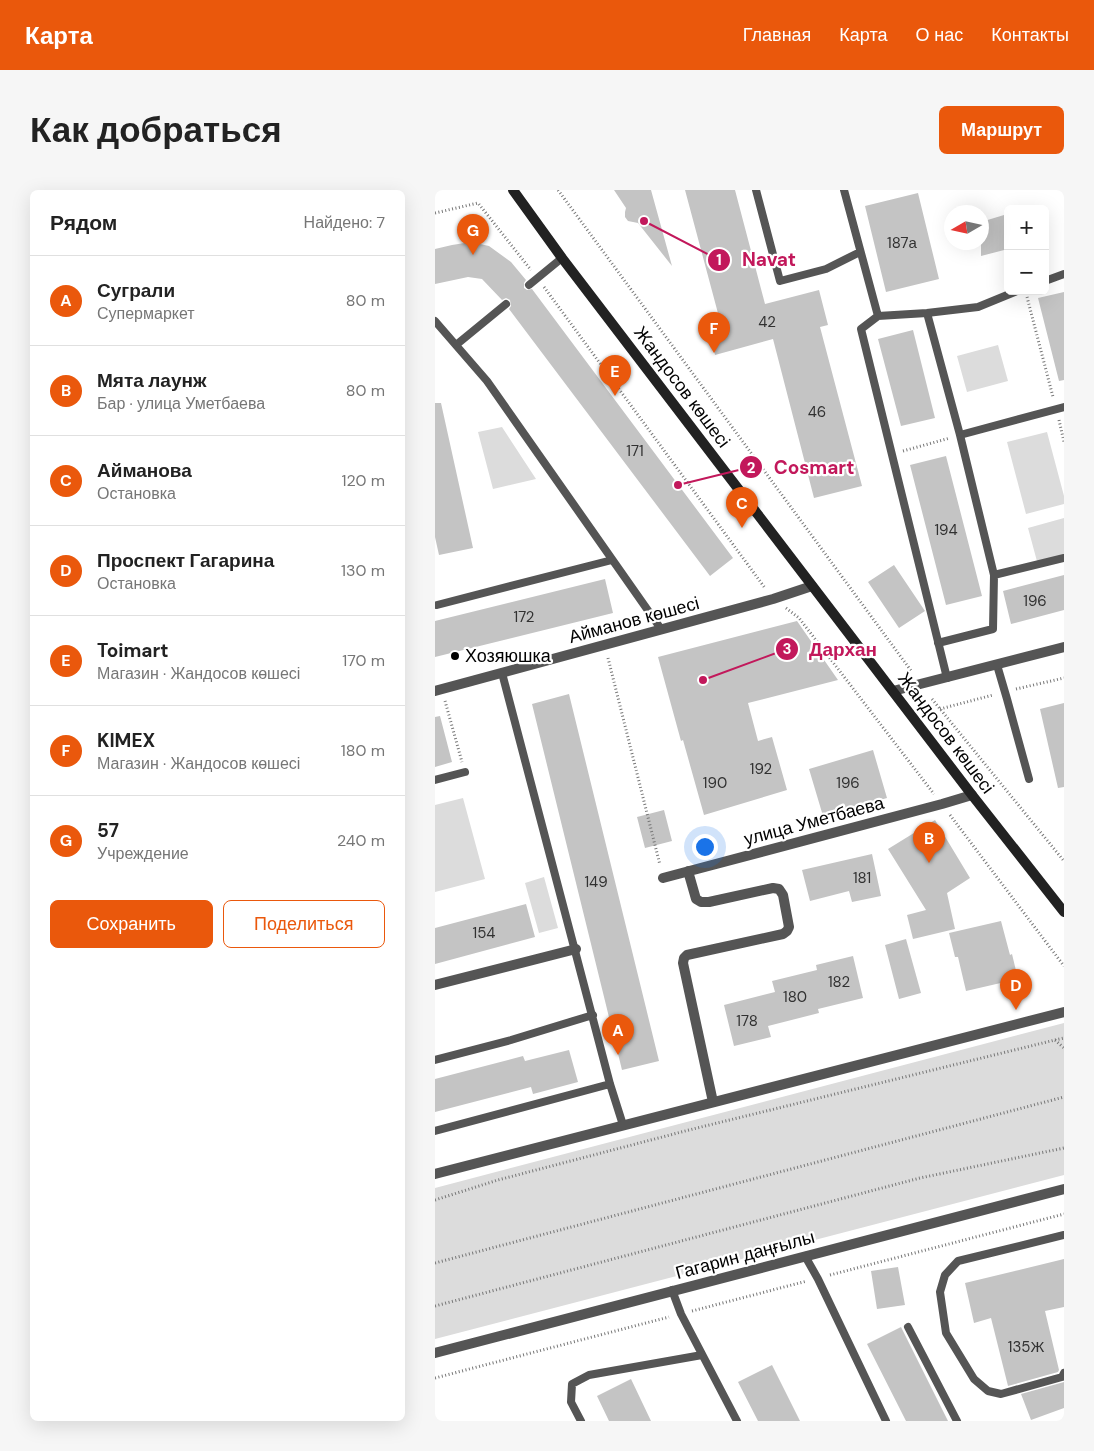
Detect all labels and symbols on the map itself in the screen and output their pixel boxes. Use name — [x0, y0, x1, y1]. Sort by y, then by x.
north arrow — [944, 205, 989, 250]
pin: G — [457, 214, 489, 255]
house number: 187а — [887, 233, 918, 253]
callout: Navat — [707, 243, 806, 277]
text: Navat — [742, 247, 796, 272]
text: 1 — [716, 250, 722, 270]
pin: F — [698, 312, 730, 353]
house number: 42 — [758, 312, 776, 332]
street label: Жандосов көшесі — [628, 321, 736, 453]
pin: E — [599, 355, 631, 396]
house number: 46 — [808, 402, 826, 422]
house number: 171 — [626, 441, 644, 461]
callout: Cosmart — [739, 450, 864, 484]
text: Cosmart — [774, 455, 854, 480]
text: 2 — [747, 458, 756, 478]
pin: C — [726, 487, 758, 528]
house number: 194 — [934, 520, 958, 540]
street label: Айманов көшесі — [566, 591, 702, 649]
house number: 196 — [1023, 591, 1047, 611]
house number: 172 — [514, 607, 534, 627]
callout: Дархан — [774, 632, 887, 666]
text: Дархан — [809, 637, 877, 662]
text: 3 — [782, 639, 792, 659]
place label: Хозяюшка — [465, 644, 552, 668]
marker: Хозяюшка — [449, 650, 461, 662]
street label: Жандосов көшесі — [892, 667, 1000, 799]
house number: 192 — [750, 759, 772, 779]
house number: 190 — [703, 773, 727, 793]
house number: 196 — [836, 773, 860, 793]
street label: улица Уметбаева — [741, 790, 888, 851]
pin: B — [913, 822, 945, 863]
your location — [692, 834, 718, 860]
house number: 181 — [853, 868, 871, 888]
house number: 149 — [584, 872, 608, 892]
house number: 154 — [473, 923, 495, 943]
pin: D — [1000, 969, 1032, 1010]
house number: 182 — [828, 972, 850, 992]
house number: 180 — [783, 987, 807, 1007]
house number: 178 — [736, 1011, 758, 1031]
pin: A — [602, 1014, 634, 1055]
street label: Гагарин даңғылы — [673, 1225, 817, 1285]
house number: 135Ж — [1008, 1337, 1044, 1357]

